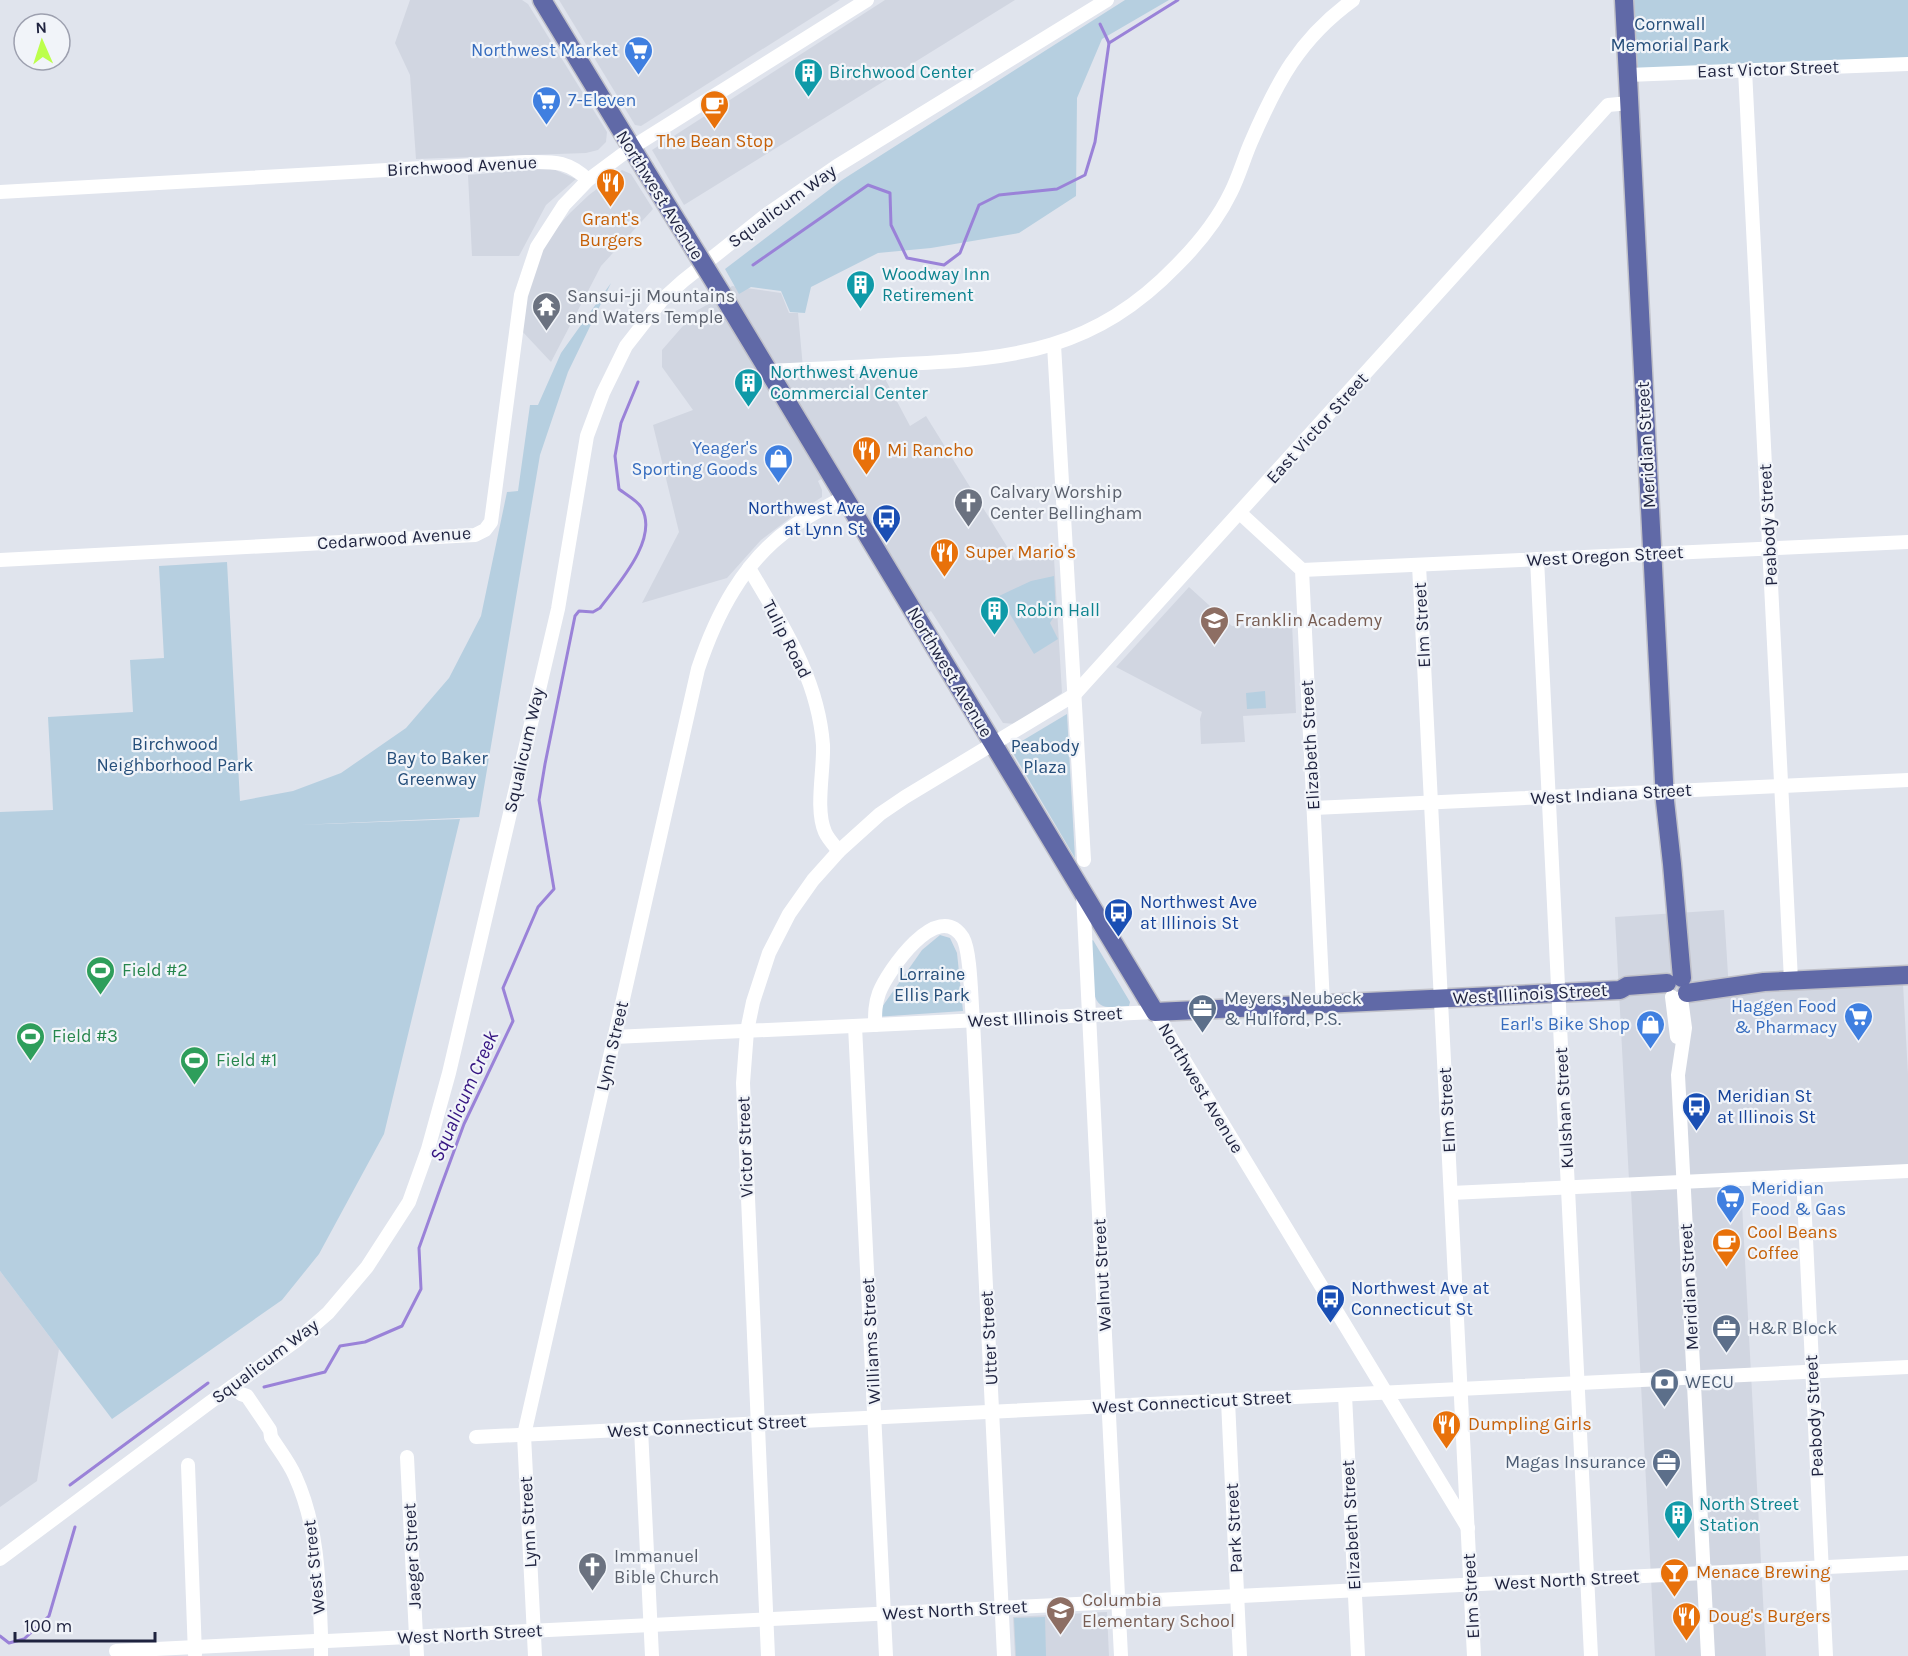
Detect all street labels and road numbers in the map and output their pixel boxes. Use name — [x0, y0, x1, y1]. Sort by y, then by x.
street label: East Victor Street — [1697, 56, 1840, 82]
street label: Northwest Avenue — [611, 126, 709, 264]
street label: Birchwood Avenue — [386, 151, 538, 181]
street label: Squalicum Way — [724, 159, 841, 252]
street label: East Victor Street — [1261, 368, 1373, 488]
street label: Meridian Street — [1632, 381, 1660, 509]
street label: Peabody Street — [1754, 463, 1782, 587]
street label: Cedarwood Avenue — [316, 522, 472, 554]
street label: West Oregon Street — [1526, 541, 1684, 571]
street label: Elm Street — [1409, 581, 1435, 668]
street label: Tulip Road — [758, 596, 816, 682]
street label: Northwest Avenue — [902, 603, 998, 741]
street label: Elizabeth Street — [1296, 679, 1324, 811]
street label: Squalicum Way — [499, 685, 549, 815]
street label: West Indiana Street — [1530, 779, 1692, 809]
street label: West Illinois Street — [1452, 979, 1608, 1009]
street label: Lynn Street — [591, 999, 633, 1093]
street label: West Illinois Street — [967, 1002, 1123, 1032]
street label: Northwest Avenue — [1153, 1019, 1249, 1157]
street label: Kulshan Street — [1550, 1046, 1578, 1169]
street label: Elm Street — [1434, 1066, 1460, 1153]
street label: Victor Street — [732, 1096, 758, 1198]
street label: Walnut Street — [1088, 1218, 1116, 1332]
street label: Meridian Street — [1675, 1223, 1703, 1351]
street label: Williams Street — [857, 1277, 885, 1405]
street label: Utter Street — [976, 1290, 1002, 1386]
street label: Squalicum Way — [207, 1313, 323, 1408]
street label: Peabody Street — [1800, 1354, 1828, 1478]
street label: West Connecticut Street — [1092, 1386, 1292, 1418]
street label: West Connecticut Street — [607, 1410, 807, 1442]
street label: Elizabeth Street — [1337, 1459, 1365, 1591]
street label: Lynn Street — [515, 1475, 541, 1568]
street label: Park Street — [1221, 1482, 1247, 1574]
street label: Jaeger Street — [398, 1502, 426, 1610]
street label: West Street — [298, 1519, 330, 1615]
street label: Elm Street — [1458, 1552, 1484, 1639]
street label: West North Street — [1494, 1565, 1640, 1595]
street label: West North Street — [882, 1595, 1028, 1625]
street label: West North Street — [397, 1619, 543, 1649]

